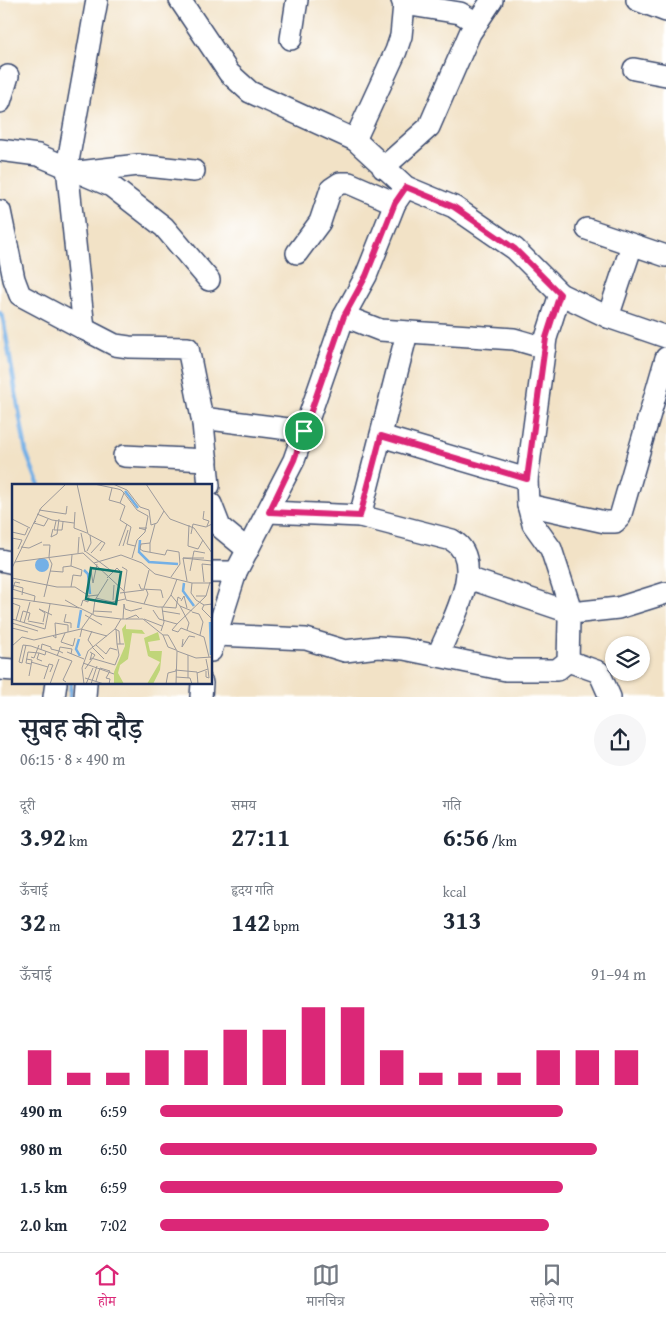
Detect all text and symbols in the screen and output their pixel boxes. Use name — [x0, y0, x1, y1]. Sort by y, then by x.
pin — [283, 410, 325, 452]
icon: arrive — [290, 417, 318, 445]
inset map — [12, 484, 212, 684]
map controls — [605, 636, 650, 681]
button: layers — [605, 636, 650, 681]
text: सुबह की दौड़ — [20, 707, 143, 748]
button: share — [594, 714, 646, 766]
text: 06:15 · 8 × 490 m — [20, 747, 125, 771]
text: दूरी — [20, 795, 35, 815]
text: समय — [231, 795, 256, 815]
text: गति — [443, 795, 461, 815]
text: 3.92 — [20, 819, 66, 855]
text: 27:11 — [231, 819, 290, 855]
text: 6:56 — [443, 819, 489, 855]
text: km — [66, 831, 88, 851]
text: /km — [489, 831, 517, 851]
text: ऊँचाई — [20, 880, 48, 900]
text: हृदय गति — [231, 880, 274, 900]
text: kcal — [443, 882, 467, 902]
text: 313 — [443, 902, 482, 938]
text: 32 — [20, 904, 46, 940]
text: 142 — [231, 904, 270, 940]
text: m — [46, 916, 60, 936]
text: bpm — [270, 916, 300, 936]
text: ऊँचाई — [20, 962, 52, 986]
text: 91–94 m — [591, 962, 646, 986]
text: 490 m — [20, 1099, 62, 1123]
text: 6:59 — [100, 1099, 127, 1123]
text: 980 m — [20, 1137, 62, 1161]
text: 6:50 — [100, 1137, 127, 1161]
text: 1.5 km — [20, 1175, 67, 1199]
text: 6:59 — [100, 1175, 127, 1199]
text: 2.0 km — [20, 1213, 67, 1237]
text: 7:02 — [100, 1213, 127, 1237]
tab: होम — [93, 1261, 121, 1315]
tab: मानचित्र — [307, 1261, 345, 1315]
tab: सहेजे गए — [530, 1261, 573, 1315]

